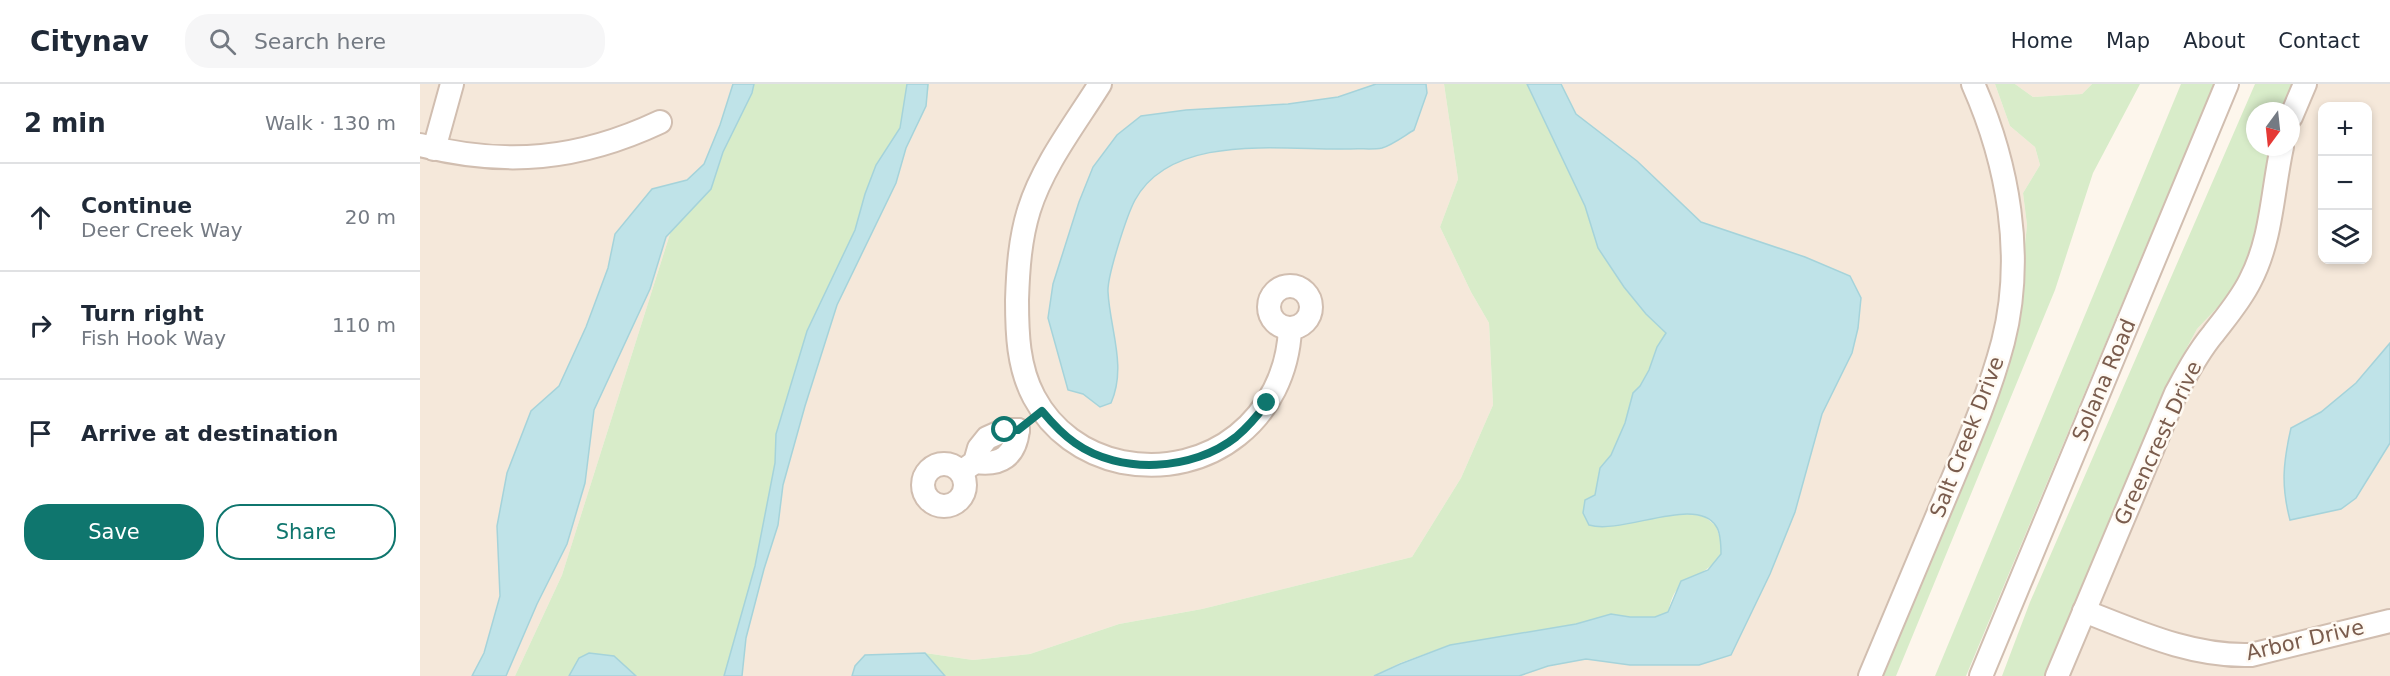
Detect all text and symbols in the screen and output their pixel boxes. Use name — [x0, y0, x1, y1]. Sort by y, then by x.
search box — [185, 14, 605, 68]
text: Citynav — [30, 25, 149, 58]
icon: search — [206, 25, 239, 58]
text: Search here — [254, 29, 386, 54]
text: Home — [2011, 29, 2073, 53]
text: Map — [2106, 29, 2150, 53]
text: About — [2183, 29, 2245, 53]
text: Contact — [2278, 29, 2360, 53]
north arrow — [2246, 102, 2300, 156]
map controls — [2318, 102, 2372, 264]
button: + — [2318, 102, 2372, 156]
text: 2 min — [24, 108, 106, 138]
text: Walk · 130 m — [265, 111, 396, 135]
button: − — [2318, 156, 2372, 210]
text: Continue — [81, 193, 192, 218]
icon: ahead — [24, 201, 57, 234]
text: 20 m — [345, 205, 396, 229]
button: layers — [2318, 210, 2372, 264]
text: Deer Creek Way — [81, 218, 242, 242]
text: Turn right — [81, 301, 204, 326]
icon: right — [24, 309, 57, 342]
text: 110 m — [332, 313, 396, 337]
street label: Solana Road — [2067, 315, 2141, 445]
text: Fish Hook Way — [81, 326, 226, 350]
street label: Salt Creek Drive — [1925, 353, 2009, 521]
street label: Greencrest Drive — [2109, 357, 2207, 529]
route end — [1253, 389, 1279, 415]
route start — [991, 416, 1017, 442]
icon: arrive — [24, 417, 57, 450]
text: Arrive at destination — [81, 421, 338, 446]
button: Save — [24, 504, 204, 560]
button: Share — [216, 504, 396, 560]
street label: Arbor Drive — [2244, 615, 2366, 665]

